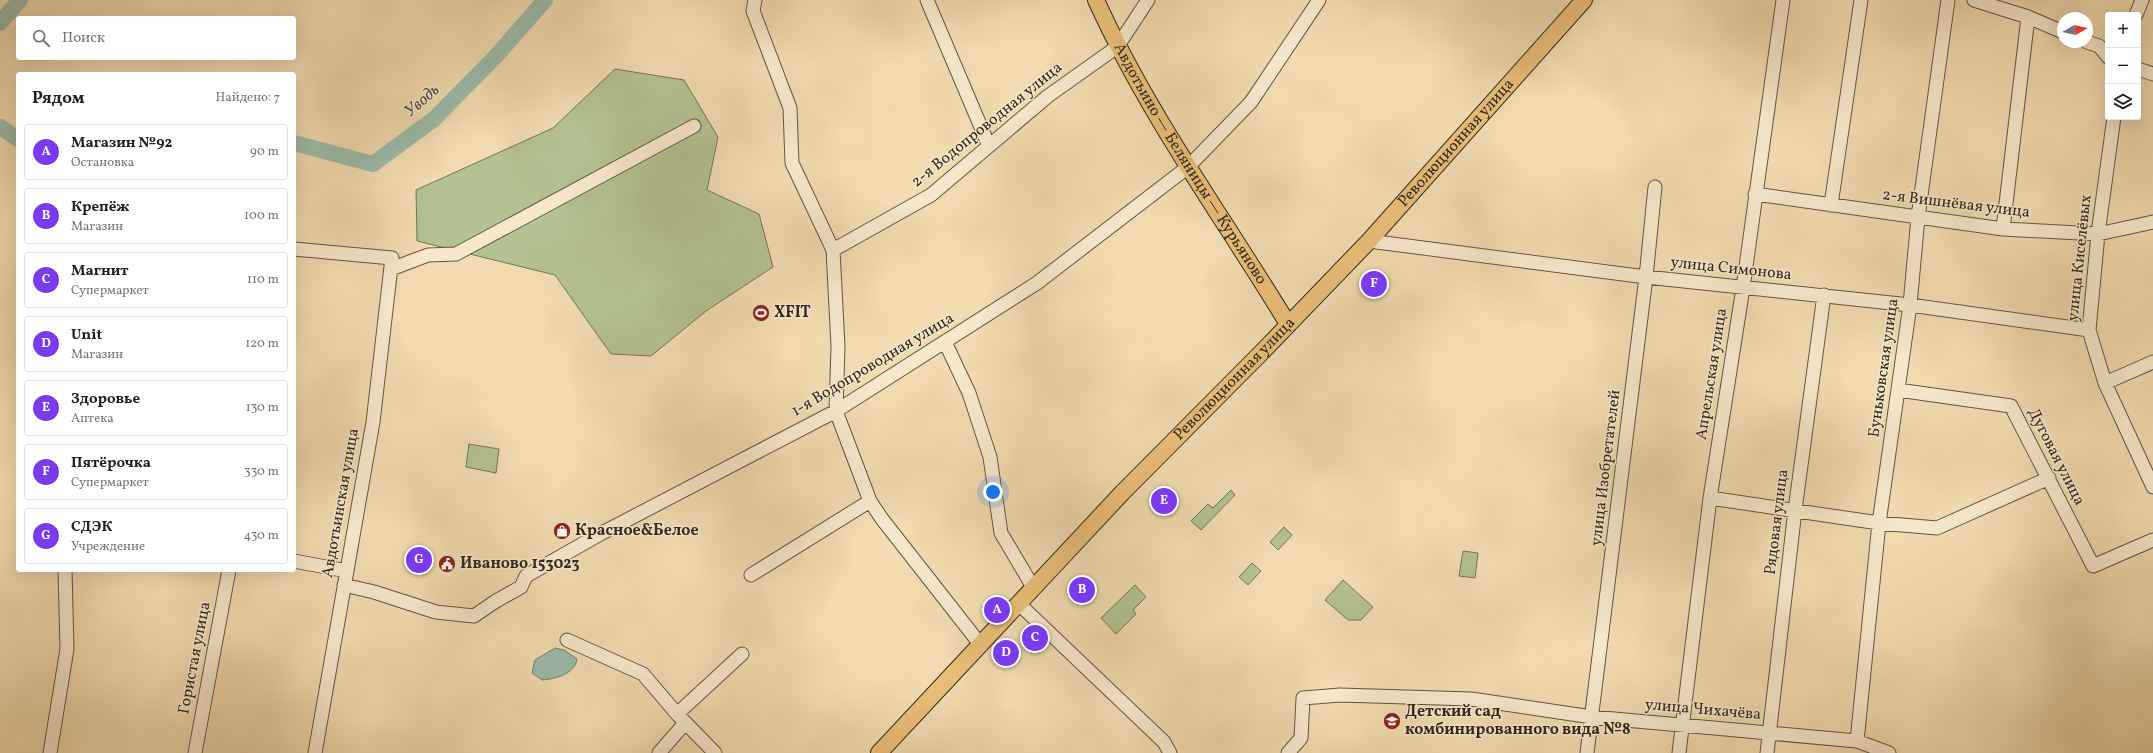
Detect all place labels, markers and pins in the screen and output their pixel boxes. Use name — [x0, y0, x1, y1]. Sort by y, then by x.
pin: F — [1361, 269, 1387, 299]
place label: XFIT — [774, 302, 811, 324]
sports icon: XFIT — [751, 303, 771, 323]
pin: E — [1151, 486, 1177, 516]
place label: Красное&Белое — [575, 520, 699, 542]
shop icon: Красное&Белое — [552, 521, 572, 541]
pin: G — [406, 545, 432, 575]
place label: Иваново 153023 — [460, 553, 580, 575]
public building icon: Иваново 153023 — [437, 554, 457, 574]
pin: B — [1069, 575, 1095, 605]
pin: A — [984, 595, 1010, 625]
pin: C — [1022, 623, 1048, 653]
pin: D — [993, 638, 1019, 668]
place label: Детский сад комбинированного вида №8 — [1405, 701, 1631, 741]
school or university icon: Детский сад комбинированного вида №8 — [1382, 711, 1402, 731]

